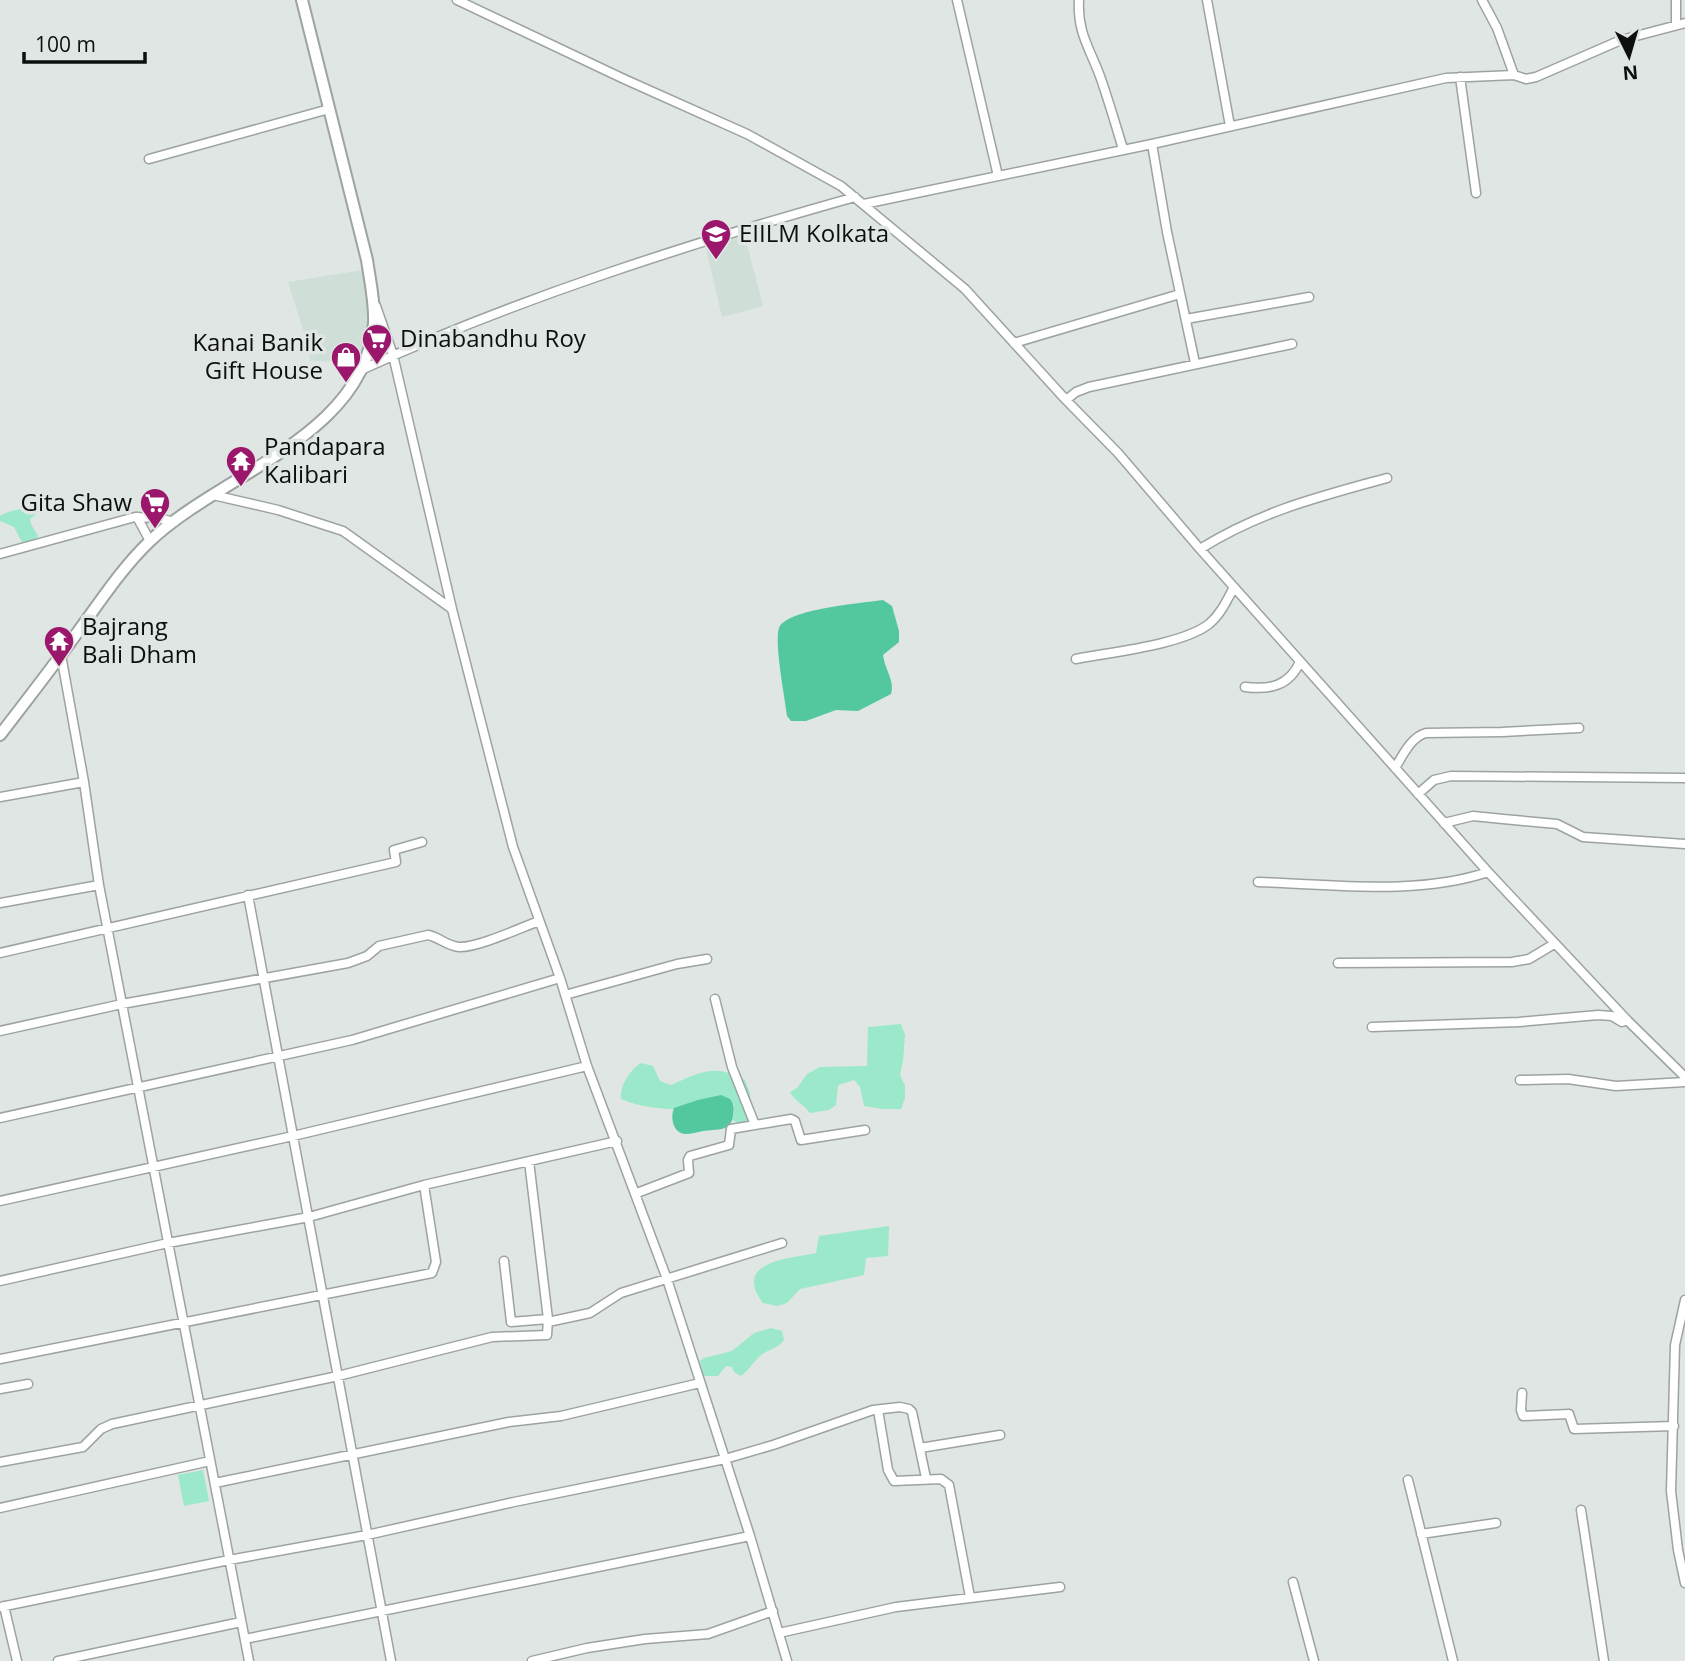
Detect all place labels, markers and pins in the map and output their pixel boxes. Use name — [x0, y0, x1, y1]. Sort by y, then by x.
place label: EIILM Kolkata — [739, 216, 889, 249]
school or university icon: EIILM Kolkata — [699, 217, 733, 261]
place label: Dinabandhu Roy — [400, 321, 587, 354]
supermarket icon: Dinabandhu Roy — [360, 322, 394, 366]
place label: Kanai Banik Gift House — [192, 325, 323, 386]
shop icon: Kanai Banik Gift House — [329, 340, 363, 384]
place label: Pandapara Kalibari — [264, 429, 386, 490]
temple icon: Pandapara Kalibari — [224, 444, 258, 488]
place label: Gita Shaw — [21, 485, 132, 518]
supermarket icon: Gita Shaw — [138, 486, 172, 530]
place label: Bajrang Bali Dham — [82, 609, 197, 670]
temple icon: Bajrang Bali Dham — [42, 624, 76, 668]

